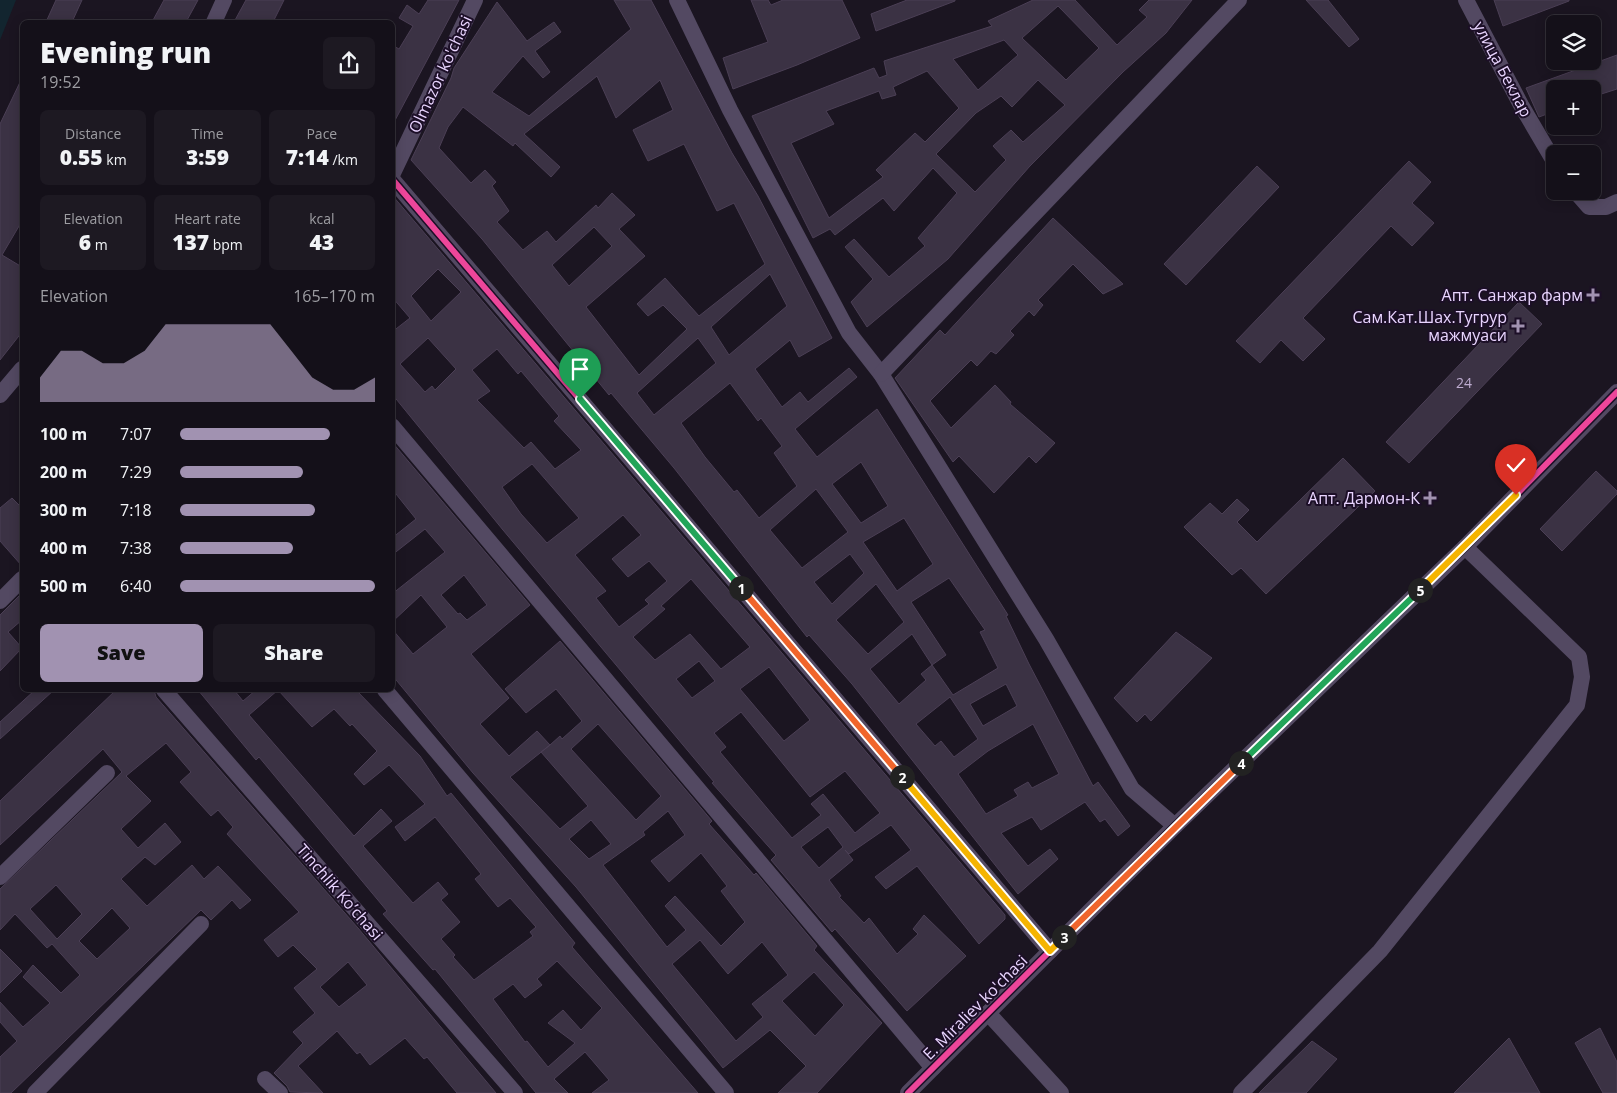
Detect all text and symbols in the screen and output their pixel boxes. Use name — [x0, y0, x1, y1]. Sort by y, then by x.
street label: Olmazor ko'chasi — [403, 12, 477, 136]
map controls — [1546, 15, 1601, 200]
button: layers — [1546, 15, 1601, 70]
street label: улица Беклар — [1469, 17, 1537, 121]
text: Evening run — [40, 33, 211, 71]
button: share — [323, 37, 375, 89]
text: 19:52 — [40, 71, 81, 93]
button: + — [1546, 80, 1601, 135]
text: Distance — [65, 124, 121, 143]
text: Time — [191, 124, 224, 143]
text: Pace — [306, 124, 337, 143]
text: 0.55 — [60, 143, 103, 171]
text: 3:59 — [186, 143, 229, 171]
text: 7:14 — [286, 143, 329, 171]
button: − — [1546, 145, 1601, 200]
text: km — [103, 150, 127, 169]
text: /km — [329, 150, 358, 169]
text: Elevation — [63, 209, 123, 228]
text: Heart rate — [174, 209, 241, 228]
text: kcal — [309, 209, 335, 228]
text: 6 — [79, 228, 91, 256]
text: 137 — [172, 228, 209, 256]
text: 43 — [310, 228, 334, 256]
text: m — [91, 235, 108, 254]
text: bpm — [209, 235, 243, 254]
place label: Апт. Санжар фарм — [1442, 284, 1583, 306]
text: Elevation — [40, 285, 108, 307]
text: 165–170 m — [293, 285, 375, 307]
marker: Апт. Санжар фарм — [1587, 289, 1599, 301]
place label: Сам.Кат.Шах.Тугрур мажмуаси — [1352, 306, 1507, 346]
marker: Сам.Кат.Шах.Тугрур мажмуаси — [1511, 319, 1525, 333]
pin — [559, 348, 601, 399]
icon: arrive — [566, 355, 594, 383]
house number: 24 — [1456, 373, 1472, 392]
text: 100 m — [40, 423, 87, 445]
text: 7:07 — [120, 423, 152, 445]
pin — [1495, 444, 1537, 495]
icon: check — [1502, 451, 1530, 479]
text: 200 m — [40, 461, 87, 483]
text: 7:29 — [120, 461, 152, 483]
place label: Апт. Дармон-К — [1308, 487, 1420, 509]
marker: Апт. Дармон-К — [1424, 492, 1436, 504]
text: 300 m — [40, 499, 87, 521]
text: 7:18 — [120, 499, 152, 521]
text: 400 m — [40, 537, 87, 559]
text: 7:38 — [120, 537, 152, 559]
text: 500 m — [40, 575, 87, 597]
text: 6:40 — [120, 575, 152, 597]
pin: 1 — [728, 576, 754, 600]
pin: 5 — [1408, 578, 1432, 602]
text: 1 — [737, 579, 746, 598]
text: 5 — [1416, 581, 1425, 600]
button: Save — [40, 624, 203, 682]
button: Share — [213, 624, 375, 682]
pin: 4 — [1228, 750, 1254, 776]
text: 4 — [1237, 754, 1246, 773]
pin: 2 — [890, 764, 914, 790]
text: 2 — [898, 768, 907, 787]
street label: Tinchlik Ko’chasi — [292, 839, 388, 945]
pin: 3 — [1052, 924, 1076, 950]
text: 3 — [1060, 928, 1069, 947]
street label: E. Miraliev ko'chasi — [918, 950, 1032, 1064]

